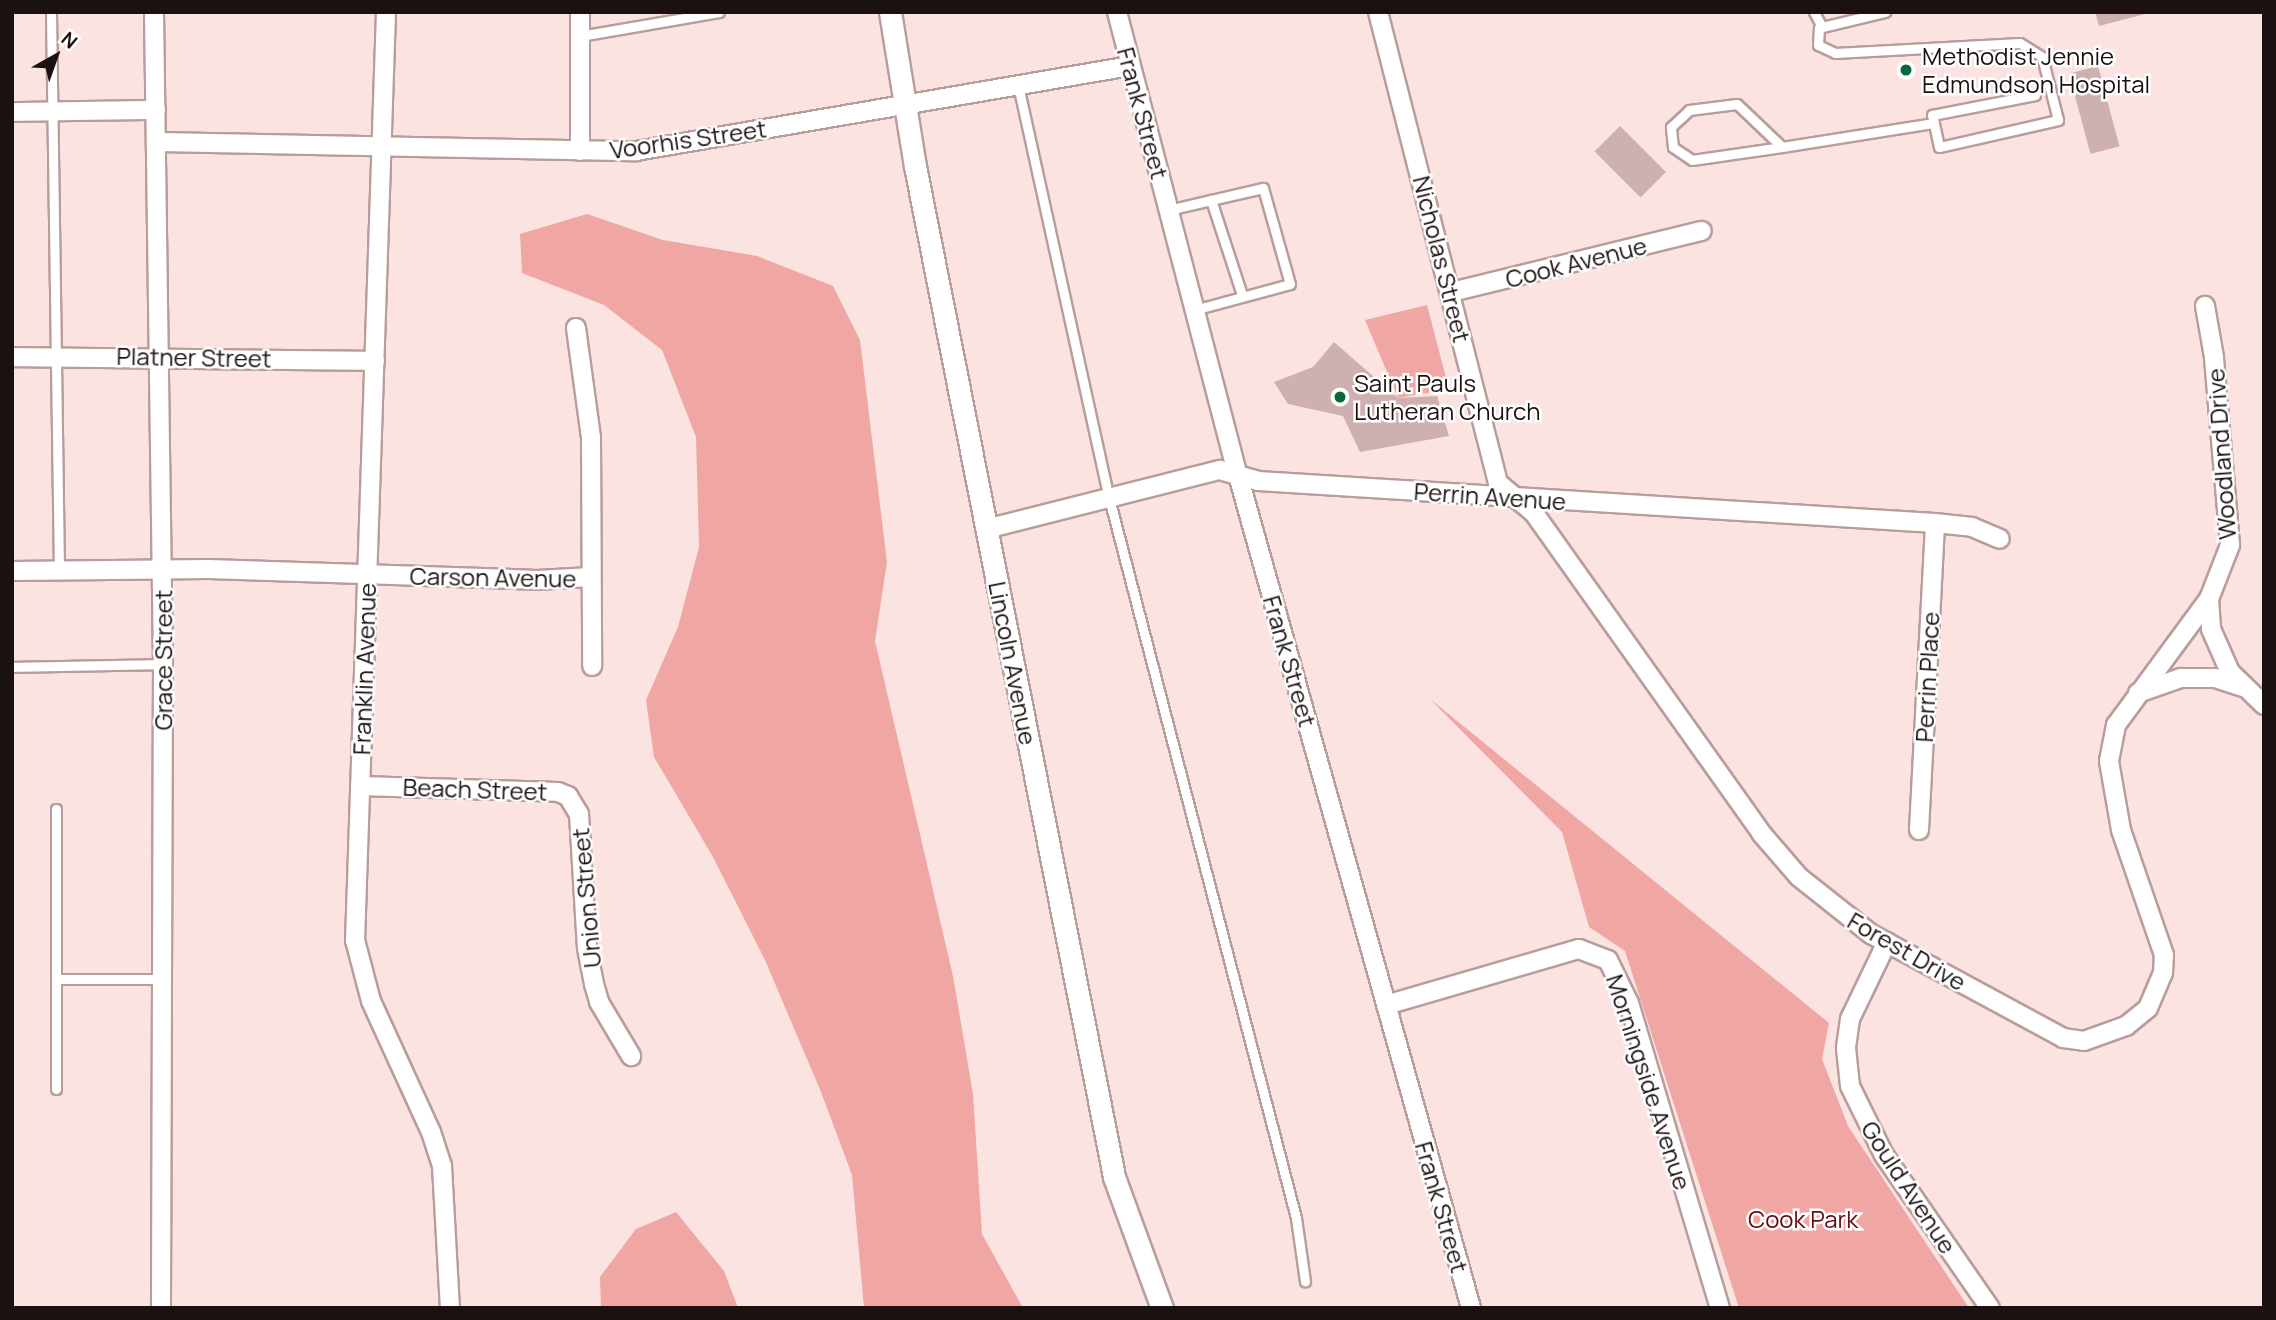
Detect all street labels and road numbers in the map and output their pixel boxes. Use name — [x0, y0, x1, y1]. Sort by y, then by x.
street label: Frank Street — [1112, 44, 1174, 182]
street label: Voorhis Street — [608, 114, 768, 164]
street label: Nicholas Street — [1407, 173, 1477, 345]
street label: Cook Avenue — [1502, 231, 1650, 293]
street label: Platner Street — [116, 341, 272, 373]
street label: Woodland Drive — [2201, 367, 2241, 541]
street label: Perrin Avenue — [1413, 476, 1567, 516]
street label: Carson Avenue — [409, 561, 577, 593]
street label: Lincoln Avenue — [983, 579, 1043, 747]
street label: Franklin Avenue — [347, 582, 381, 756]
street label: Grace Street — [149, 590, 177, 730]
street label: Frank Street — [1258, 592, 1322, 730]
street label: Perrin Place — [1909, 611, 1945, 743]
street label: Beach Street — [402, 772, 548, 806]
street label: Union Street — [566, 827, 606, 969]
street label: Forest Drive — [1843, 906, 1971, 996]
street label: Morningside Avenue — [1601, 971, 1697, 1193]
street label: Gould Avenue — [1855, 1115, 1963, 1259]
street label: Frank Street — [1410, 1138, 1474, 1276]

